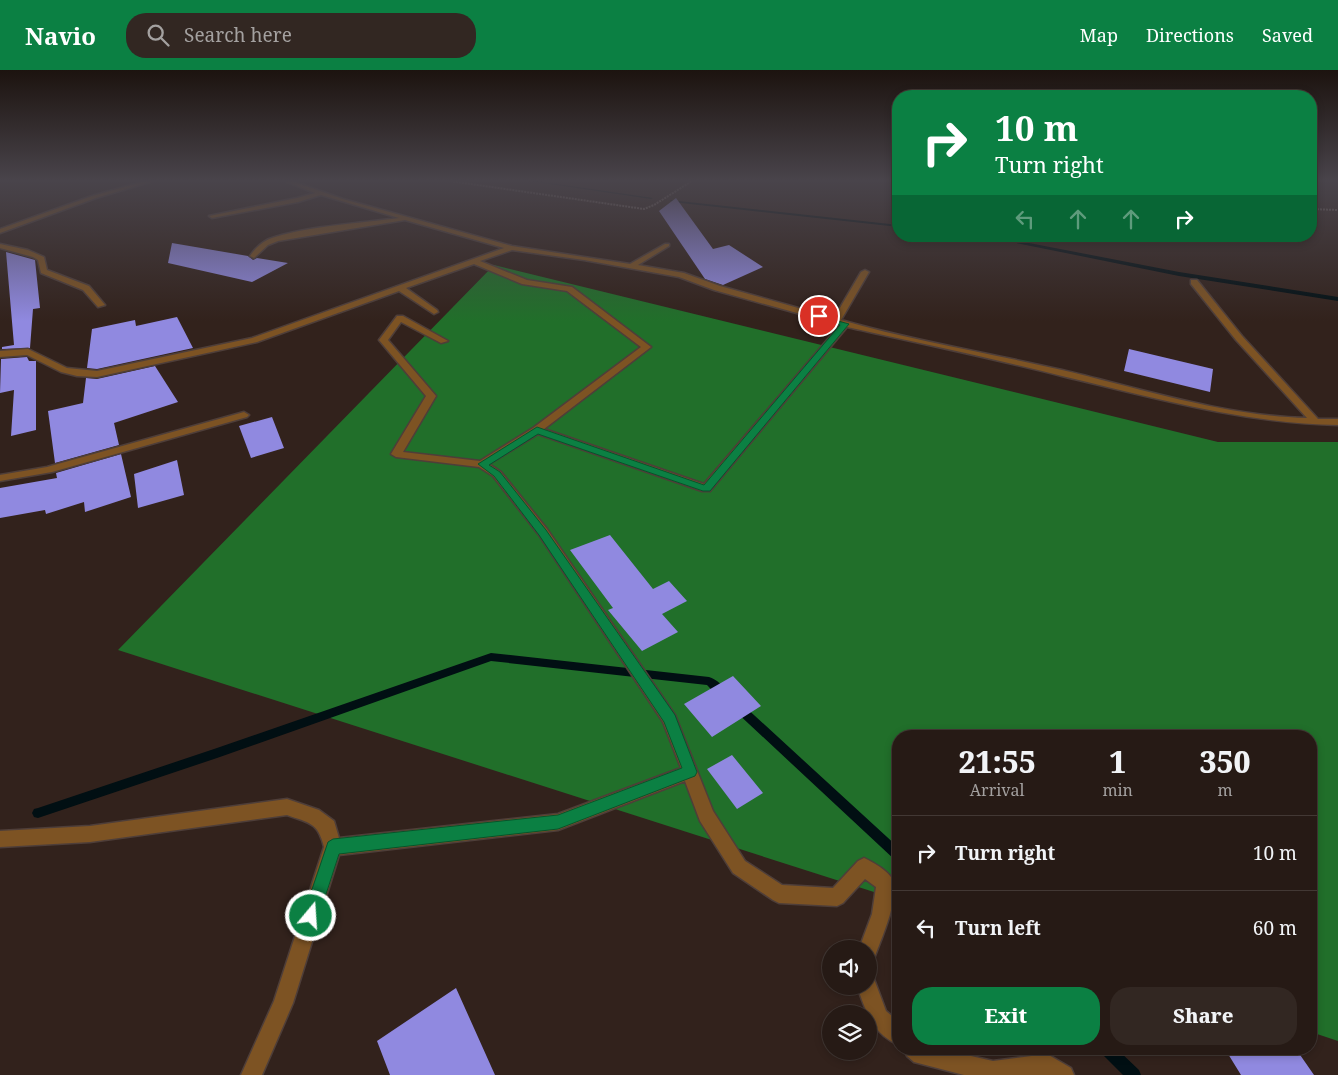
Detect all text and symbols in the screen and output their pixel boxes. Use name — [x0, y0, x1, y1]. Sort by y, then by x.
search box — [126, 13, 476, 58]
text: Navio — [25, 19, 96, 52]
icon: search — [144, 21, 172, 49]
text: Search here — [184, 22, 292, 48]
text: Map — [1080, 23, 1118, 47]
text: Directions — [1146, 23, 1234, 47]
text: Saved — [1262, 23, 1313, 47]
text: 10 m — [995, 104, 1078, 151]
icon: right — [912, 110, 977, 175]
text: Turn right — [995, 149, 1104, 179]
icon: left — [1011, 205, 1039, 233]
icon: ahead — [1064, 205, 1092, 233]
icon: ahead — [1117, 205, 1145, 233]
icon: right — [1170, 205, 1198, 233]
pin — [798, 295, 840, 337]
icon: arrive — [805, 302, 833, 330]
text: 21:55 — [959, 741, 1036, 782]
text: 1 — [1109, 741, 1126, 782]
text: 350 — [1199, 741, 1250, 782]
text: Arrival — [970, 779, 1025, 801]
text: min — [1102, 779, 1133, 801]
text: m — [1217, 779, 1233, 801]
icon: right — [912, 839, 940, 867]
text: Turn right — [955, 840, 1055, 866]
text: 10 m — [1253, 840, 1297, 866]
position arrow — [284, 889, 336, 941]
icon: left — [912, 914, 940, 942]
text: Turn left — [955, 915, 1041, 941]
text: 60 m — [1253, 915, 1297, 941]
map controls — [822, 940, 877, 1060]
button: sound — [822, 940, 877, 995]
button: Exit — [912, 987, 1100, 1045]
button: Share — [1110, 987, 1297, 1045]
button: layers — [822, 1005, 877, 1060]

